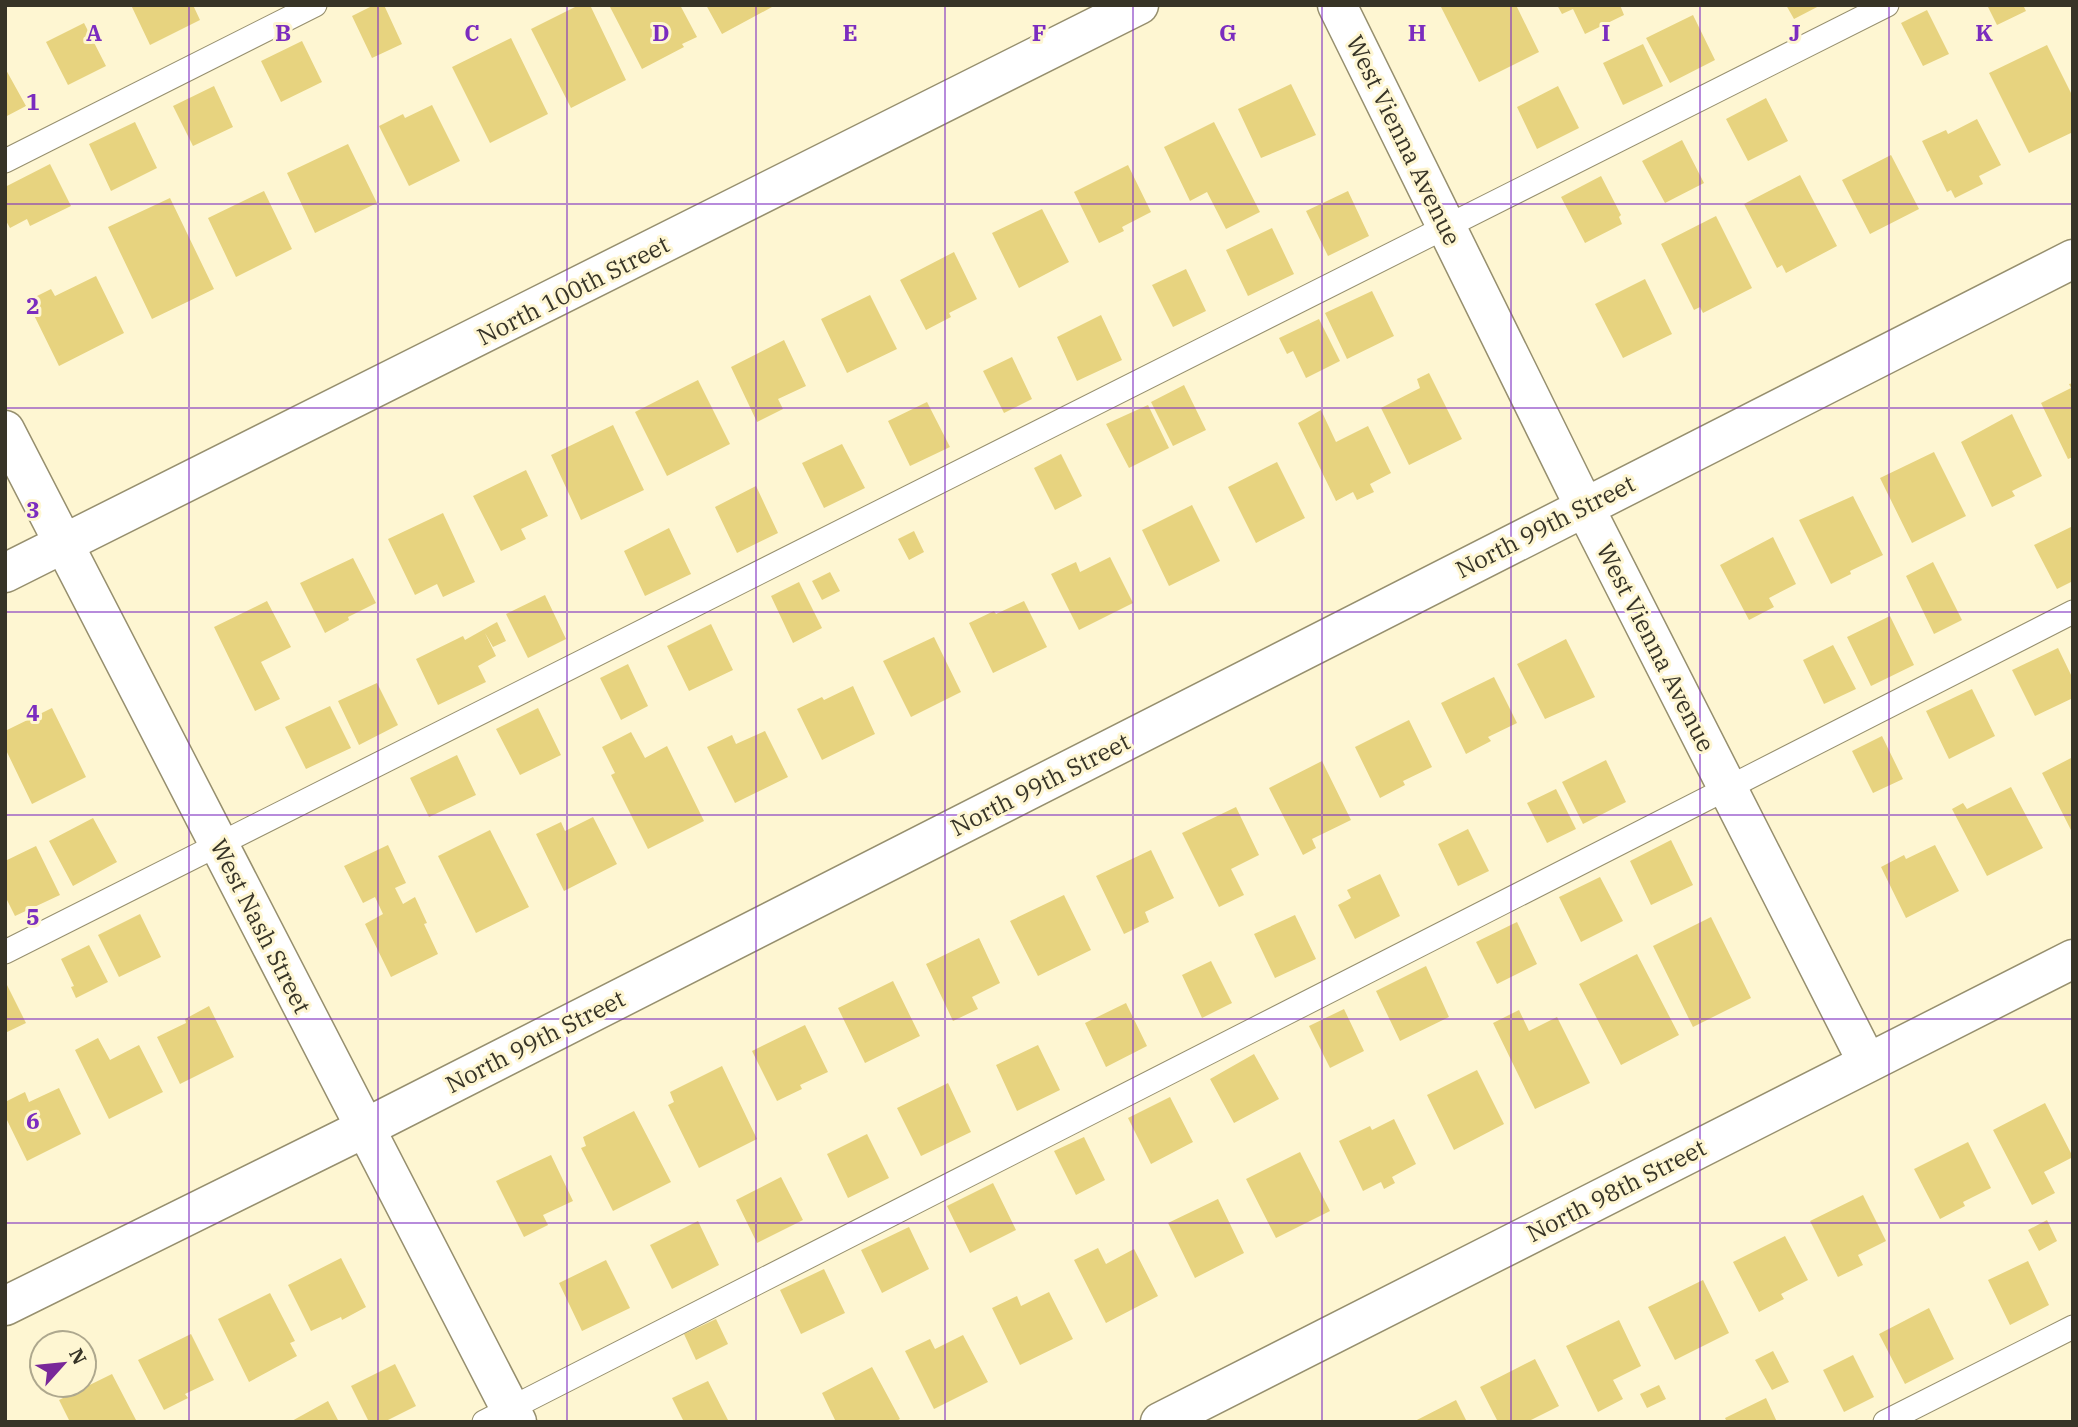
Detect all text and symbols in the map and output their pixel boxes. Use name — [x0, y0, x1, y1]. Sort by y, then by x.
text: A — [86, 17, 102, 47]
text: B — [275, 17, 291, 47]
text: C — [464, 17, 480, 47]
text: D — [652, 17, 670, 47]
text: E — [842, 17, 858, 47]
text: F — [1032, 17, 1046, 47]
text: G — [1219, 17, 1237, 47]
text: H — [1408, 17, 1426, 47]
text: I — [1602, 17, 1610, 47]
text: J — [1789, 17, 1801, 47]
text: K — [1975, 17, 1993, 47]
street label: West Vienna Avenue — [1339, 30, 1469, 250]
text: 1 — [26, 86, 40, 116]
street label: North 100th Street — [471, 228, 675, 352]
text: 2 — [26, 290, 40, 320]
street label: North 99th Street — [1450, 467, 1640, 585]
text: 3 — [26, 494, 40, 524]
street label: West Vienna Avenue — [1589, 537, 1723, 757]
text: 4 — [26, 697, 40, 727]
street label: North 99th Street — [945, 725, 1135, 843]
street label: West Nash Street — [203, 833, 319, 1019]
text: 5 — [26, 901, 40, 931]
street label: North 99th Street — [440, 982, 630, 1100]
text: 6 — [26, 1105, 40, 1135]
street label: North 98th Street — [1521, 1131, 1711, 1249]
north arrow — [28, 1329, 98, 1399]
text: N — [64, 1344, 92, 1368]

